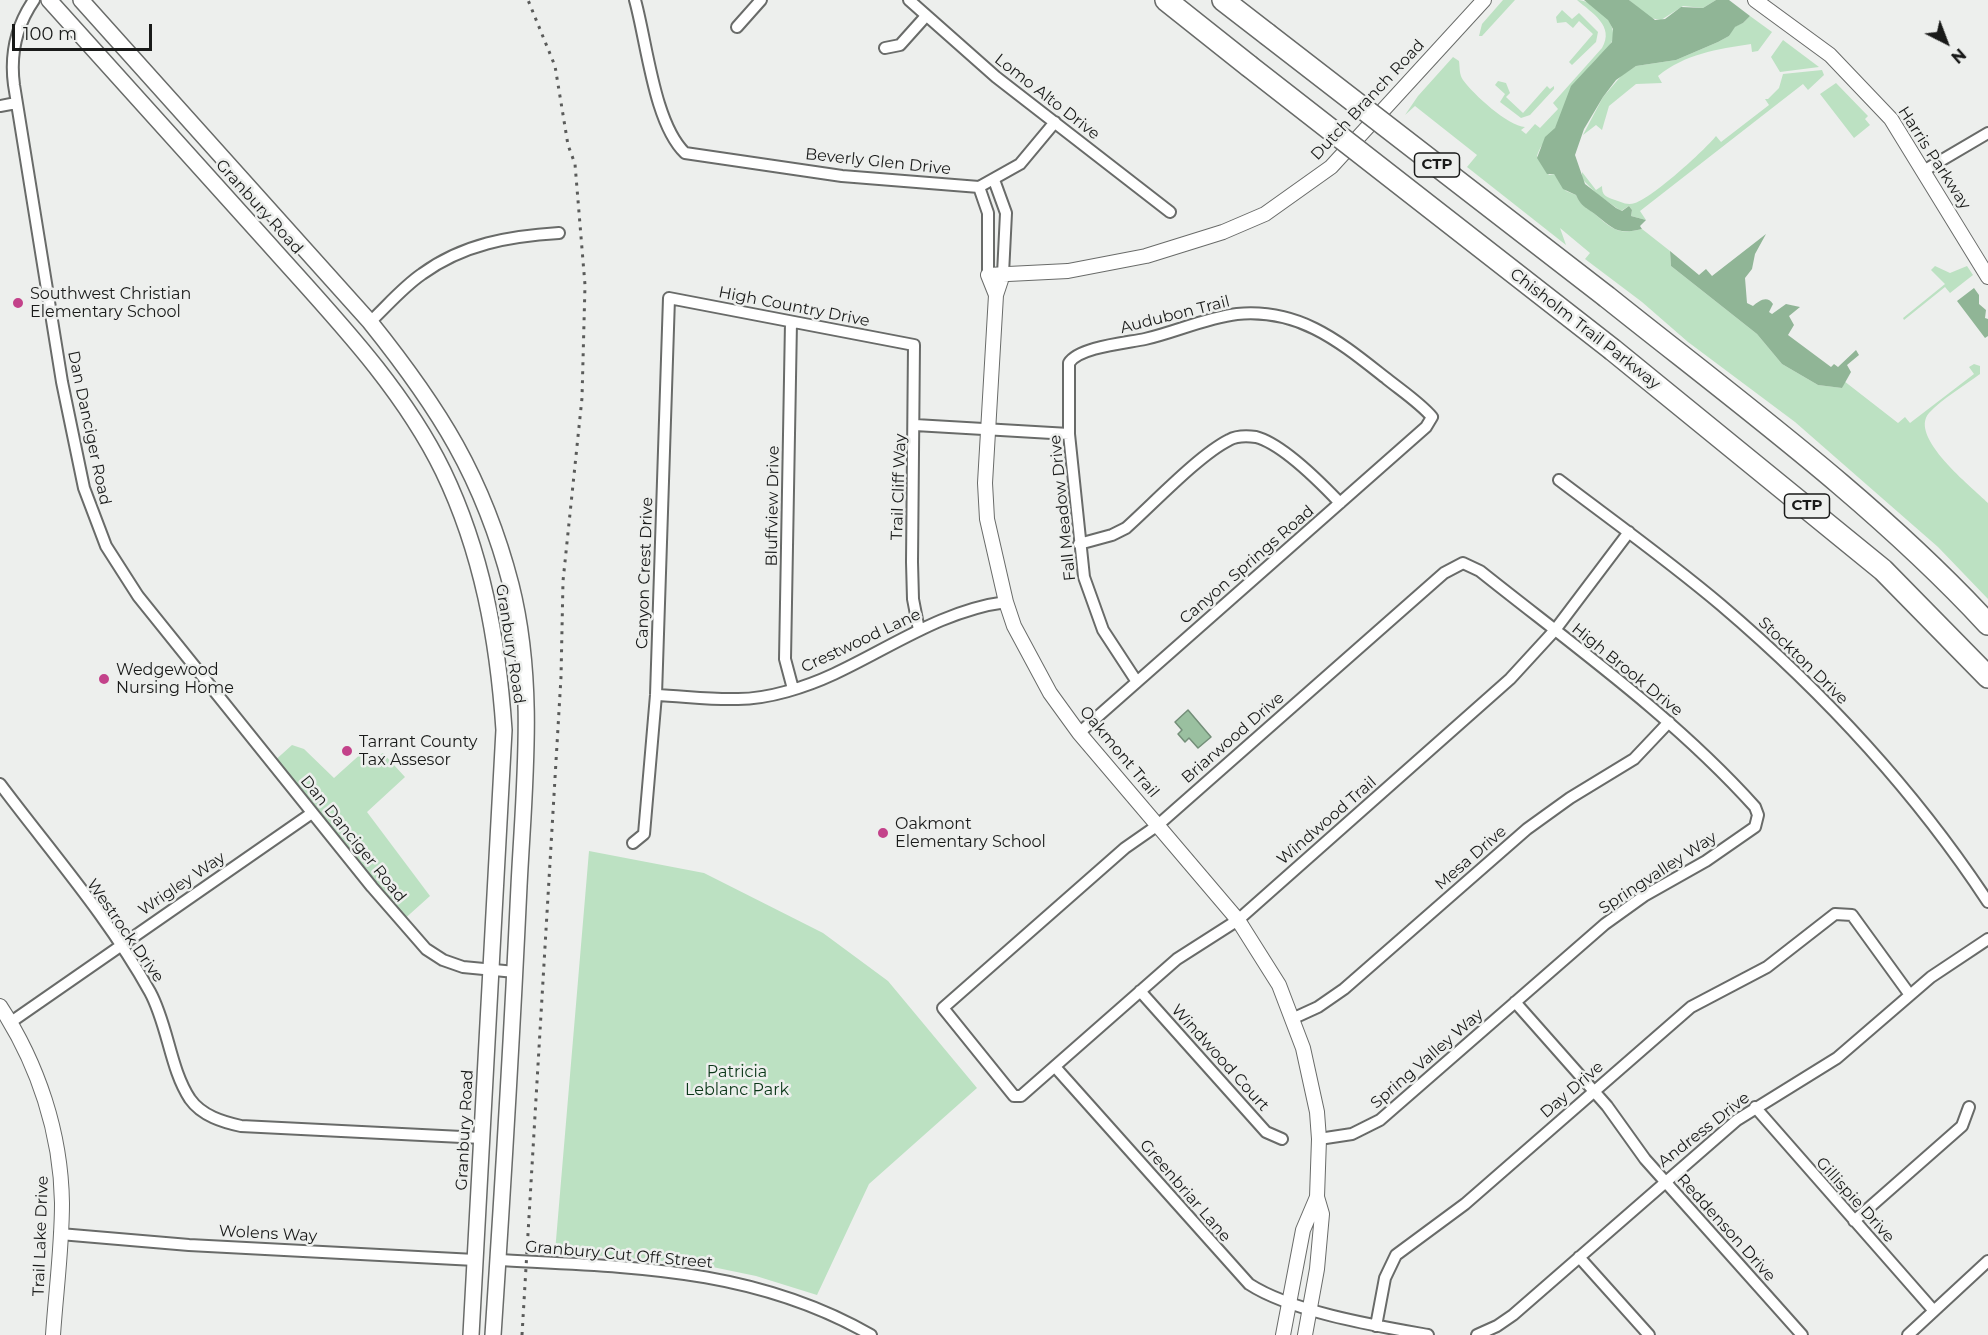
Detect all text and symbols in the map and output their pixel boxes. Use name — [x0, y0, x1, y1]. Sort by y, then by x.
scale bar — [15, 12, 154, 50]
north arrow — [1916, 12, 1976, 72]
text: 100 m — [23, 23, 77, 45]
street label: Dutch Branch Road — [1307, 36, 1429, 164]
text: N — [1947, 44, 1970, 67]
street label: Lomo Alto Drive — [990, 50, 1104, 144]
street label: Harris Parkway — [1894, 103, 1974, 213]
street label: Beverly Glen Drive — [804, 145, 952, 179]
road number: CTP — [1414, 153, 1460, 177]
street label: Granbury Road — [211, 156, 307, 258]
street label: Chisholm Trail Parkway — [1506, 264, 1664, 394]
street label: High Country Drive — [717, 283, 871, 331]
place label: Southwest Christian Elementary School — [30, 284, 191, 322]
street label: Audubon Trail — [1118, 292, 1232, 338]
marker: Southwest Christian Elementary School — [11, 296, 25, 310]
street label: Dan Danciger Road — [63, 349, 115, 507]
street label: Trail Cliff Way — [888, 433, 910, 541]
street label: Fall Meadow Drive — [1046, 434, 1080, 582]
street label: Bluffview Drive — [762, 445, 784, 567]
road number: CTP — [1784, 494, 1830, 518]
street label: Canyon Crest Drive — [633, 497, 657, 649]
street label: Canyon Springs Road — [1176, 501, 1318, 629]
street label: Granbury Road — [491, 583, 529, 705]
street label: Crestwood Lane — [798, 605, 924, 677]
street label: Stockton Drive — [1754, 613, 1852, 709]
street label: High Brook Drive — [1568, 619, 1686, 721]
place label: Wedgewood Nursing Home — [116, 660, 234, 698]
marker: Wedgewood Nursing Home — [97, 672, 111, 686]
street label: Briarwood Drive — [1178, 688, 1288, 788]
street label: Oakmont Trail — [1075, 702, 1163, 802]
place label: Tarrant County Tax Assesor — [359, 732, 477, 770]
marker: Tarrant County Tax Assesor — [340, 744, 354, 758]
street label: Dan Danciger Road — [296, 772, 410, 906]
street label: Windwood Trail — [1273, 773, 1381, 869]
place label: Oakmont Elementary School — [895, 814, 1046, 852]
street label: Mesa Drive — [1431, 822, 1511, 894]
marker: Oakmont Elementary School — [876, 826, 890, 840]
street label: Springvalley Way — [1595, 828, 1721, 918]
street label: Wrigley Way — [135, 848, 229, 920]
street label: Westrock Drive — [82, 876, 168, 986]
street label: Windwood Court — [1167, 1001, 1273, 1115]
street label: Spring Valley Way — [1367, 1005, 1487, 1113]
street label: Day Drive — [1537, 1057, 1607, 1123]
park label: Patricia Leblanc Park — [685, 1062, 789, 1100]
street label: Granbury Road — [452, 1069, 478, 1191]
street label: Andress Drive — [1654, 1088, 1754, 1172]
street label: Greenbriar Lane — [1135, 1136, 1235, 1246]
street label: Gillispie Drive — [1812, 1153, 1898, 1247]
street label: Reddenson Drive — [1673, 1170, 1779, 1286]
street label: Trail Lake Drive — [29, 1175, 53, 1297]
street label: Wolens Way — [218, 1222, 318, 1246]
street label: Granbury Cut Off Street — [524, 1237, 714, 1273]

